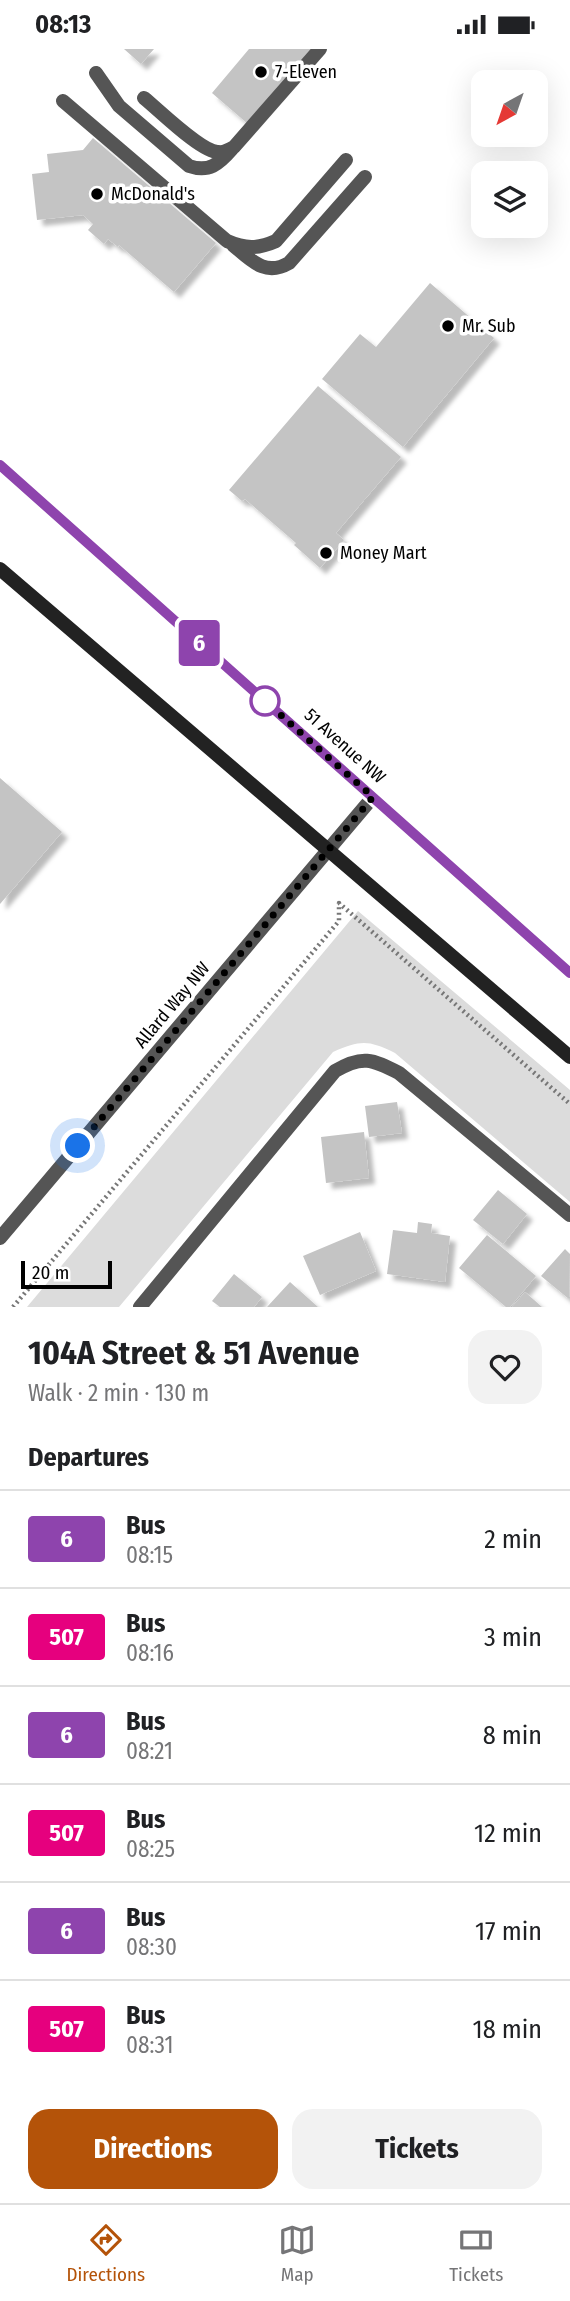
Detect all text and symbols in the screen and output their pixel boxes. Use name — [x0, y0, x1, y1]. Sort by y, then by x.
text: 08:13 — [35, 9, 91, 40]
place label: 7-Eleven — [275, 61, 337, 83]
marker: 7-Eleven — [253, 64, 269, 80]
north arrow — [471, 70, 548, 147]
map controls — [471, 70, 548, 238]
button: layers — [471, 161, 548, 238]
place label: McDonald's — [111, 183, 195, 205]
marker: McDonald's — [89, 186, 105, 202]
place label: Mr. Sub — [462, 315, 516, 337]
marker: Mr. Sub — [440, 318, 456, 334]
place label: Money Mart — [340, 542, 427, 564]
marker: Money Mart — [318, 545, 334, 561]
line badge: 6 — [176, 620, 222, 666]
text: 6 — [193, 629, 205, 657]
unlabelled marker — [250, 686, 280, 716]
street label: 51 Avenue NW — [300, 704, 390, 788]
street label: Allard Way NW — [130, 957, 215, 1052]
your location — [60, 1128, 95, 1163]
scale bar — [21, 1258, 112, 1290]
text: 20 m — [32, 1261, 69, 1284]
button: heart — [468, 1330, 542, 1404]
text: 104A Street & 51 Avenue — [28, 1333, 360, 1373]
text: Walk · 2 min · 130 m — [28, 1379, 209, 1407]
text: Departures — [28, 1442, 149, 1473]
text: Bus — [126, 1510, 165, 1541]
text: 2 min — [484, 1524, 542, 1555]
text: 6 — [60, 1525, 73, 1553]
text: 08:15 — [126, 1541, 173, 1569]
text: Bus — [126, 1608, 165, 1639]
text: 3 min — [484, 1622, 542, 1653]
text: 507 — [49, 1623, 84, 1651]
text: 08:16 — [126, 1639, 174, 1667]
text: Bus — [126, 1706, 165, 1737]
text: 8 min — [483, 1720, 542, 1751]
text: 6 — [60, 1721, 73, 1749]
text: 08:21 — [126, 1737, 173, 1765]
text: Bus — [126, 1804, 165, 1835]
text: 12 min — [474, 1818, 542, 1849]
text: 507 — [49, 1819, 84, 1847]
text: 08:25 — [126, 1835, 175, 1863]
text: Bus — [126, 1902, 165, 1933]
text: 17 min — [475, 1916, 542, 1947]
text: 6 — [60, 1917, 73, 1945]
text: 08:30 — [126, 1933, 177, 1961]
text: Bus — [126, 2000, 165, 2031]
text: 18 min — [473, 2014, 542, 2045]
text: 507 — [49, 2015, 84, 2043]
text: 08:31 — [126, 2031, 173, 2059]
button: Directions — [28, 2109, 278, 2189]
button: Tickets — [292, 2109, 542, 2189]
tab: Directions — [67, 2221, 145, 2286]
tab: Map — [278, 2221, 316, 2286]
tab: Tickets — [449, 2221, 503, 2286]

